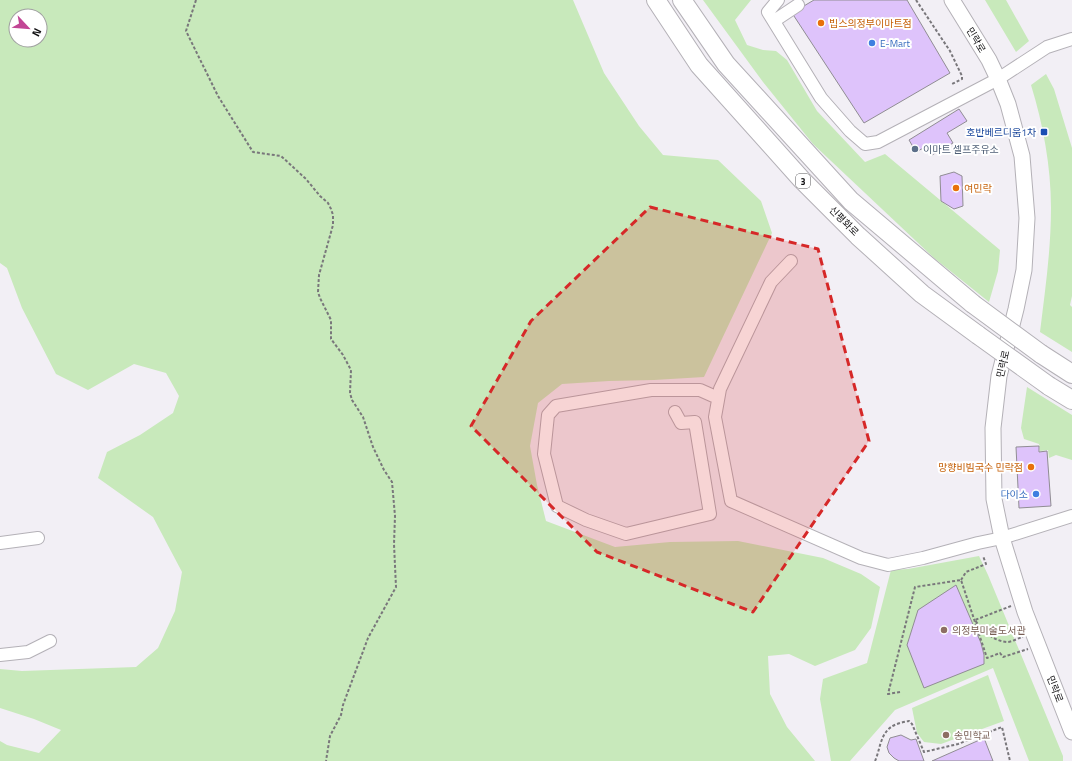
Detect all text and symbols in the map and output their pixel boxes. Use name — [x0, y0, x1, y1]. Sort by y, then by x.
north arrow — [8, 8, 48, 48]
place label: 빕스의정부이마트점 — [829, 16, 912, 31]
marker: 빕스의정부이마트점 — [816, 18, 826, 28]
street label: 민락로 — [962, 24, 990, 56]
text: N — [28, 25, 46, 39]
place label: E-Mart — [880, 36, 911, 51]
marker: E-Mart — [867, 38, 877, 48]
place label: 호반베르디움1차 — [966, 125, 1037, 140]
marker: 호반베르디움1차 — [1039, 127, 1049, 137]
place label: 이마트 셀프주유소 — [923, 142, 999, 157]
marker: 이마트 셀프주유소 — [910, 144, 920, 154]
road number: 3 — [796, 174, 810, 188]
place label: 여민락 — [964, 181, 992, 196]
marker: 여민락 — [951, 183, 961, 193]
street label: 신평화로 — [826, 203, 862, 239]
street label: 민락로 — [993, 349, 1013, 379]
place label: 망향비빔국수 민락점 — [938, 460, 1023, 475]
marker: 망향비빔국수 민락점 — [1026, 462, 1036, 472]
place label: 다이소 — [1000, 487, 1028, 502]
marker: 다이소 — [1031, 489, 1041, 499]
place label: 의정부미술도서관 — [952, 623, 1026, 638]
marker: 의정부미술도서관 — [939, 625, 949, 635]
street label: 민락로 — [1043, 673, 1067, 705]
place label: 송민학교 — [954, 728, 991, 743]
marker: 송민학교 — [941, 730, 951, 740]

